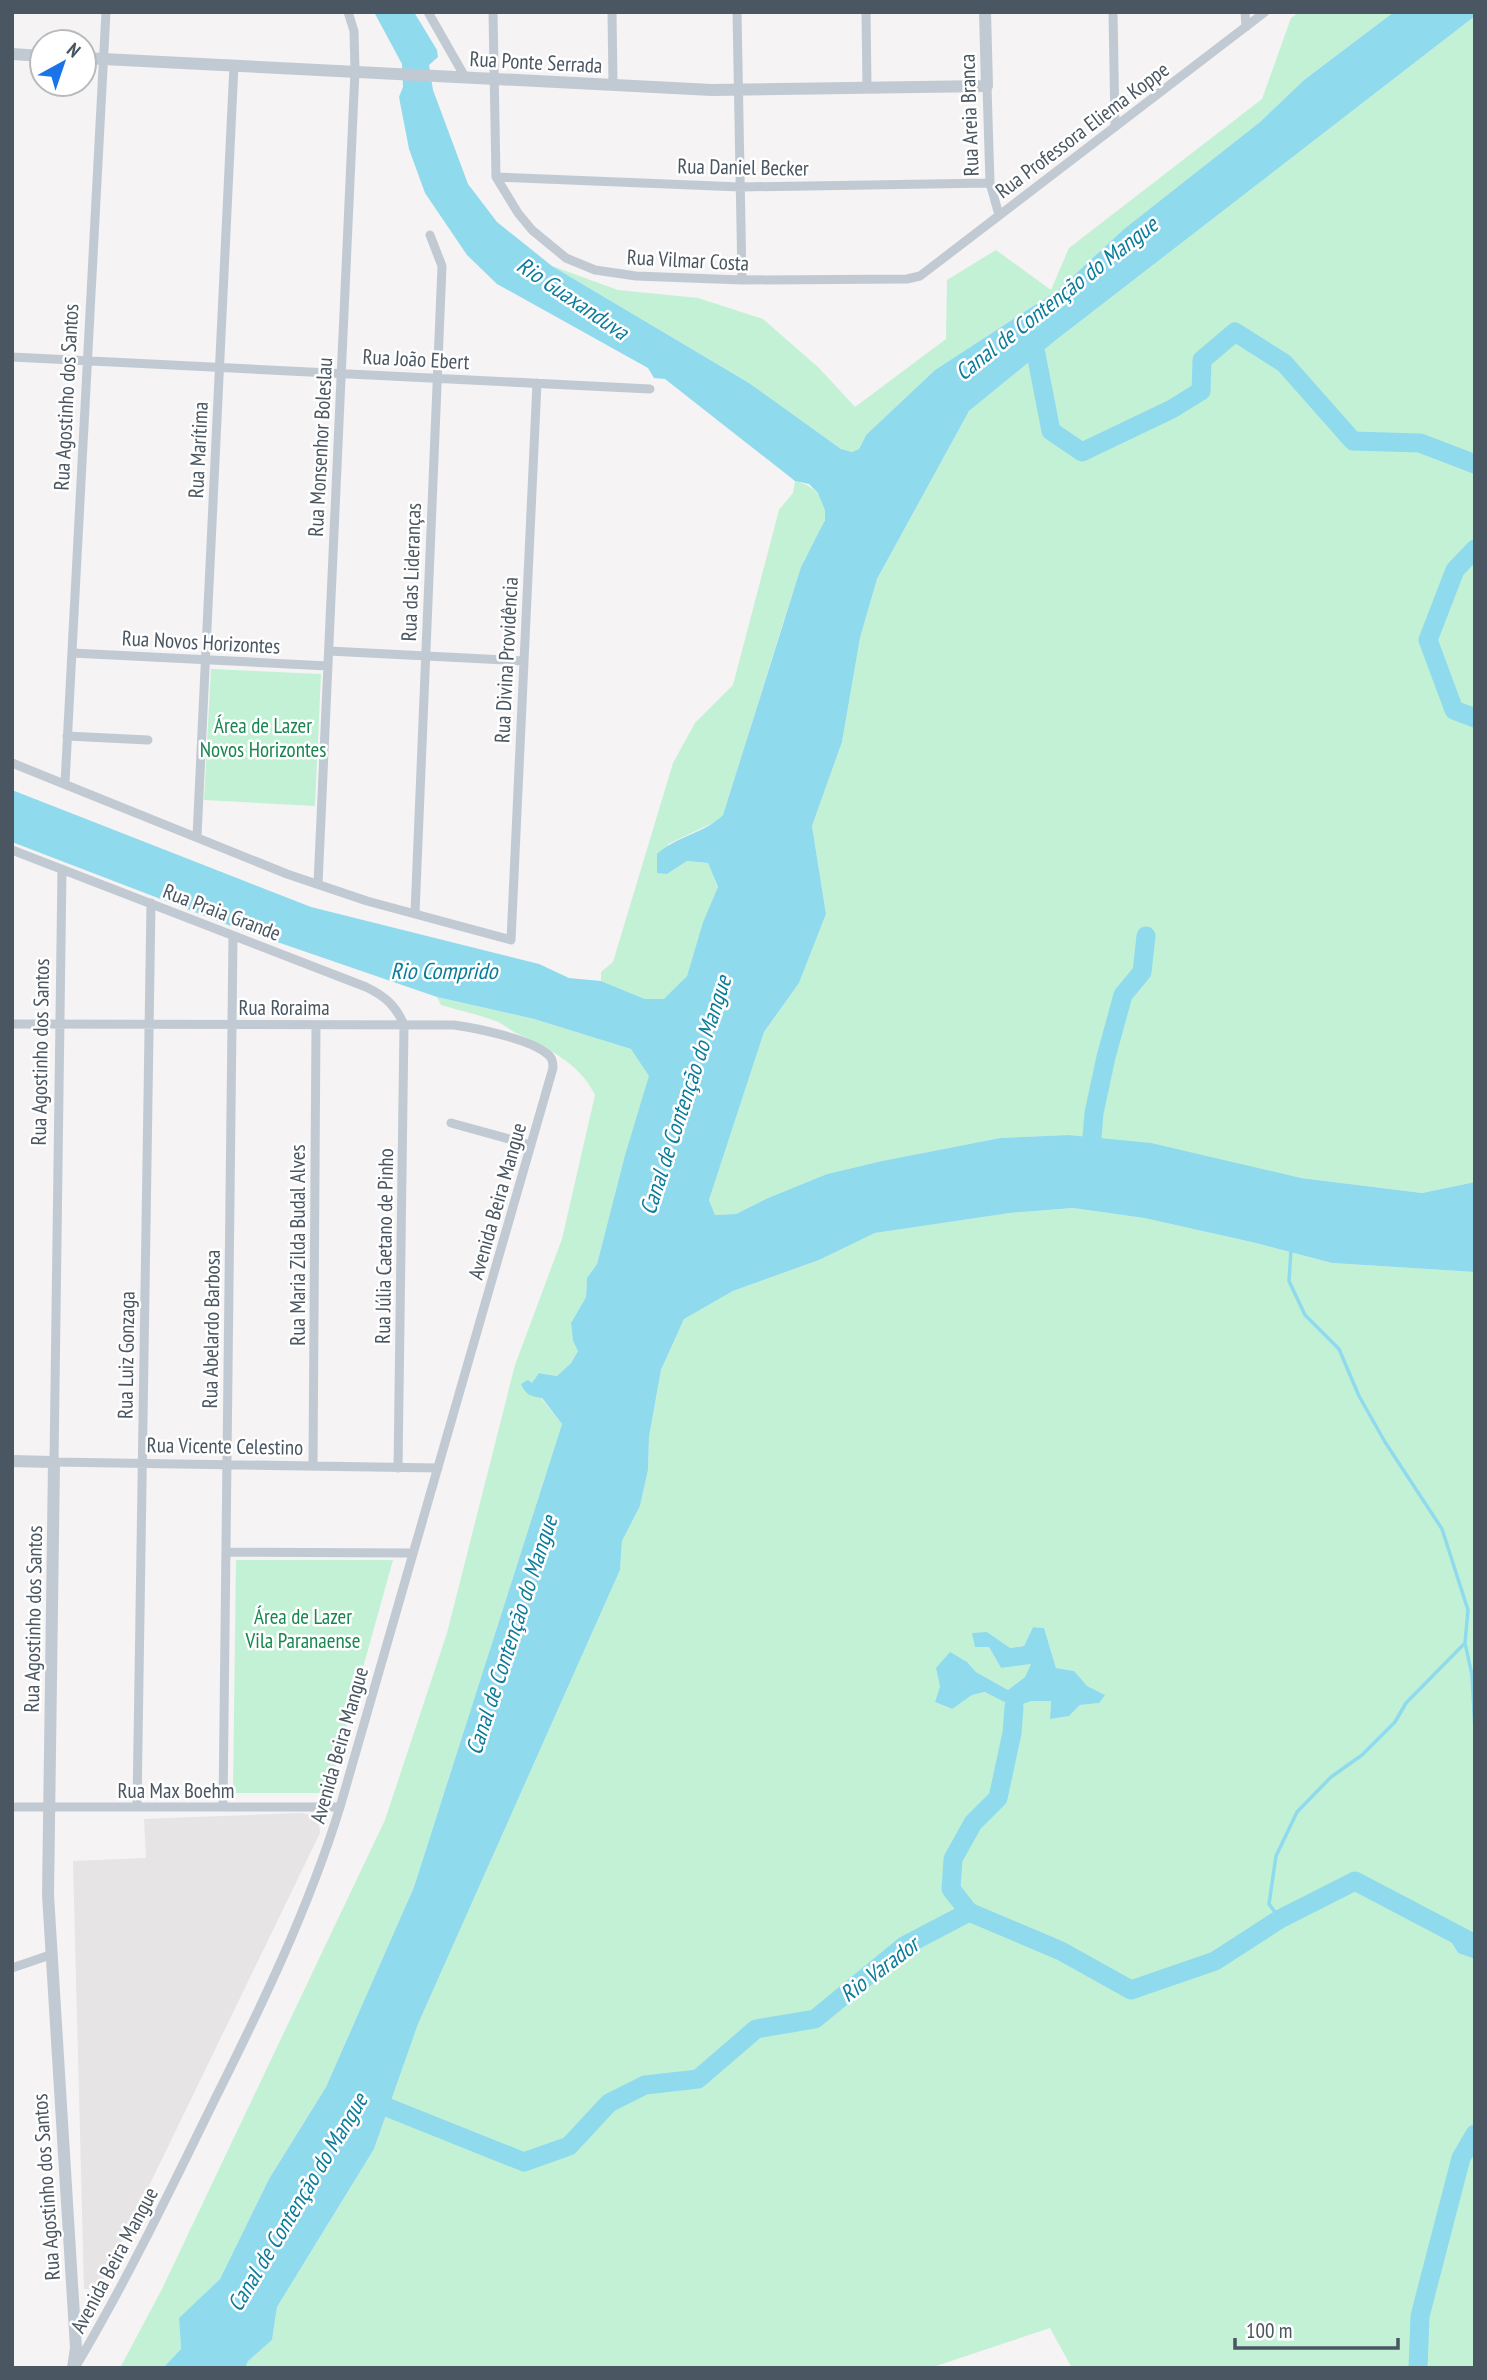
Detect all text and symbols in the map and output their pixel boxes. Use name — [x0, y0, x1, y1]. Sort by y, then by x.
north arrow — [28, 28, 98, 98]
text: N — [62, 37, 86, 62]
street label: Rua Ponte Serrada — [469, 45, 603, 79]
street label: Rua Areia Branca — [953, 53, 985, 177]
street label: Rua Professora Eliema Koppe — [990, 56, 1174, 204]
street label: Rua Daniel Becker — [677, 152, 809, 182]
water label: Canal de Contenção do Mangue — [949, 209, 1164, 386]
street label: Rua Vilmar Costa — [626, 243, 750, 277]
water label: Rio Guaxanduva — [512, 250, 636, 347]
street label: Rua Agostinho dos Santos — [48, 303, 84, 491]
street label: Rua João Ebert — [362, 343, 470, 375]
street label: Rua Monsenhor Boleslau — [302, 357, 338, 537]
street label: Rua Marítima — [182, 401, 214, 499]
street label: Rua das Lideranças — [395, 502, 427, 642]
street label: Rua Divina Providência — [488, 576, 524, 744]
street label: Rua Novos Horizontes — [121, 624, 281, 660]
park label: Área de Lazer Novos Horizontes — [200, 712, 326, 763]
street label: Rua Praia Grande — [159, 877, 285, 947]
water label: Rio Comprido — [391, 956, 499, 985]
street label: Rua Agostinho dos Santos — [25, 958, 55, 1146]
water label: Canal de Contenção do Mangue — [633, 971, 738, 1218]
street label: Rua Roraima — [238, 994, 330, 1021]
street label: Avenida Beira Mangue — [462, 1120, 532, 1282]
street label: Rua Maria Zilda Budal Alves — [284, 1144, 311, 1346]
street label: Rua Júlia Caetano de Pinho — [369, 1148, 399, 1344]
street label: Rua Abelardo Barbosa — [196, 1249, 226, 1409]
street label: Rua Luiz Gonzaga — [111, 1291, 141, 1419]
street label: Rua Vicente Celestino — [146, 1431, 304, 1461]
water label: Canal de Contenção do Mangue — [459, 1511, 564, 1758]
street label: Rua Agostinho dos Santos — [18, 1525, 48, 1713]
park label: Área de Lazer Vila Paranaense — [245, 1603, 360, 1654]
street label: Avenida Beira Mangue — [304, 1664, 374, 1826]
street label: Rua Max Boehm — [118, 1777, 234, 1804]
water label: Rio Varador — [834, 1928, 927, 2008]
water label: Canal de Contenção do Mangue — [220, 2086, 374, 2316]
street label: Rua Agostinho dos Santos — [26, 2093, 66, 2281]
street label: Avenida Beira Mangue — [64, 2182, 164, 2338]
scale bar — [1235, 2306, 1398, 2350]
text: 100 m — [1246, 2317, 1292, 2344]

